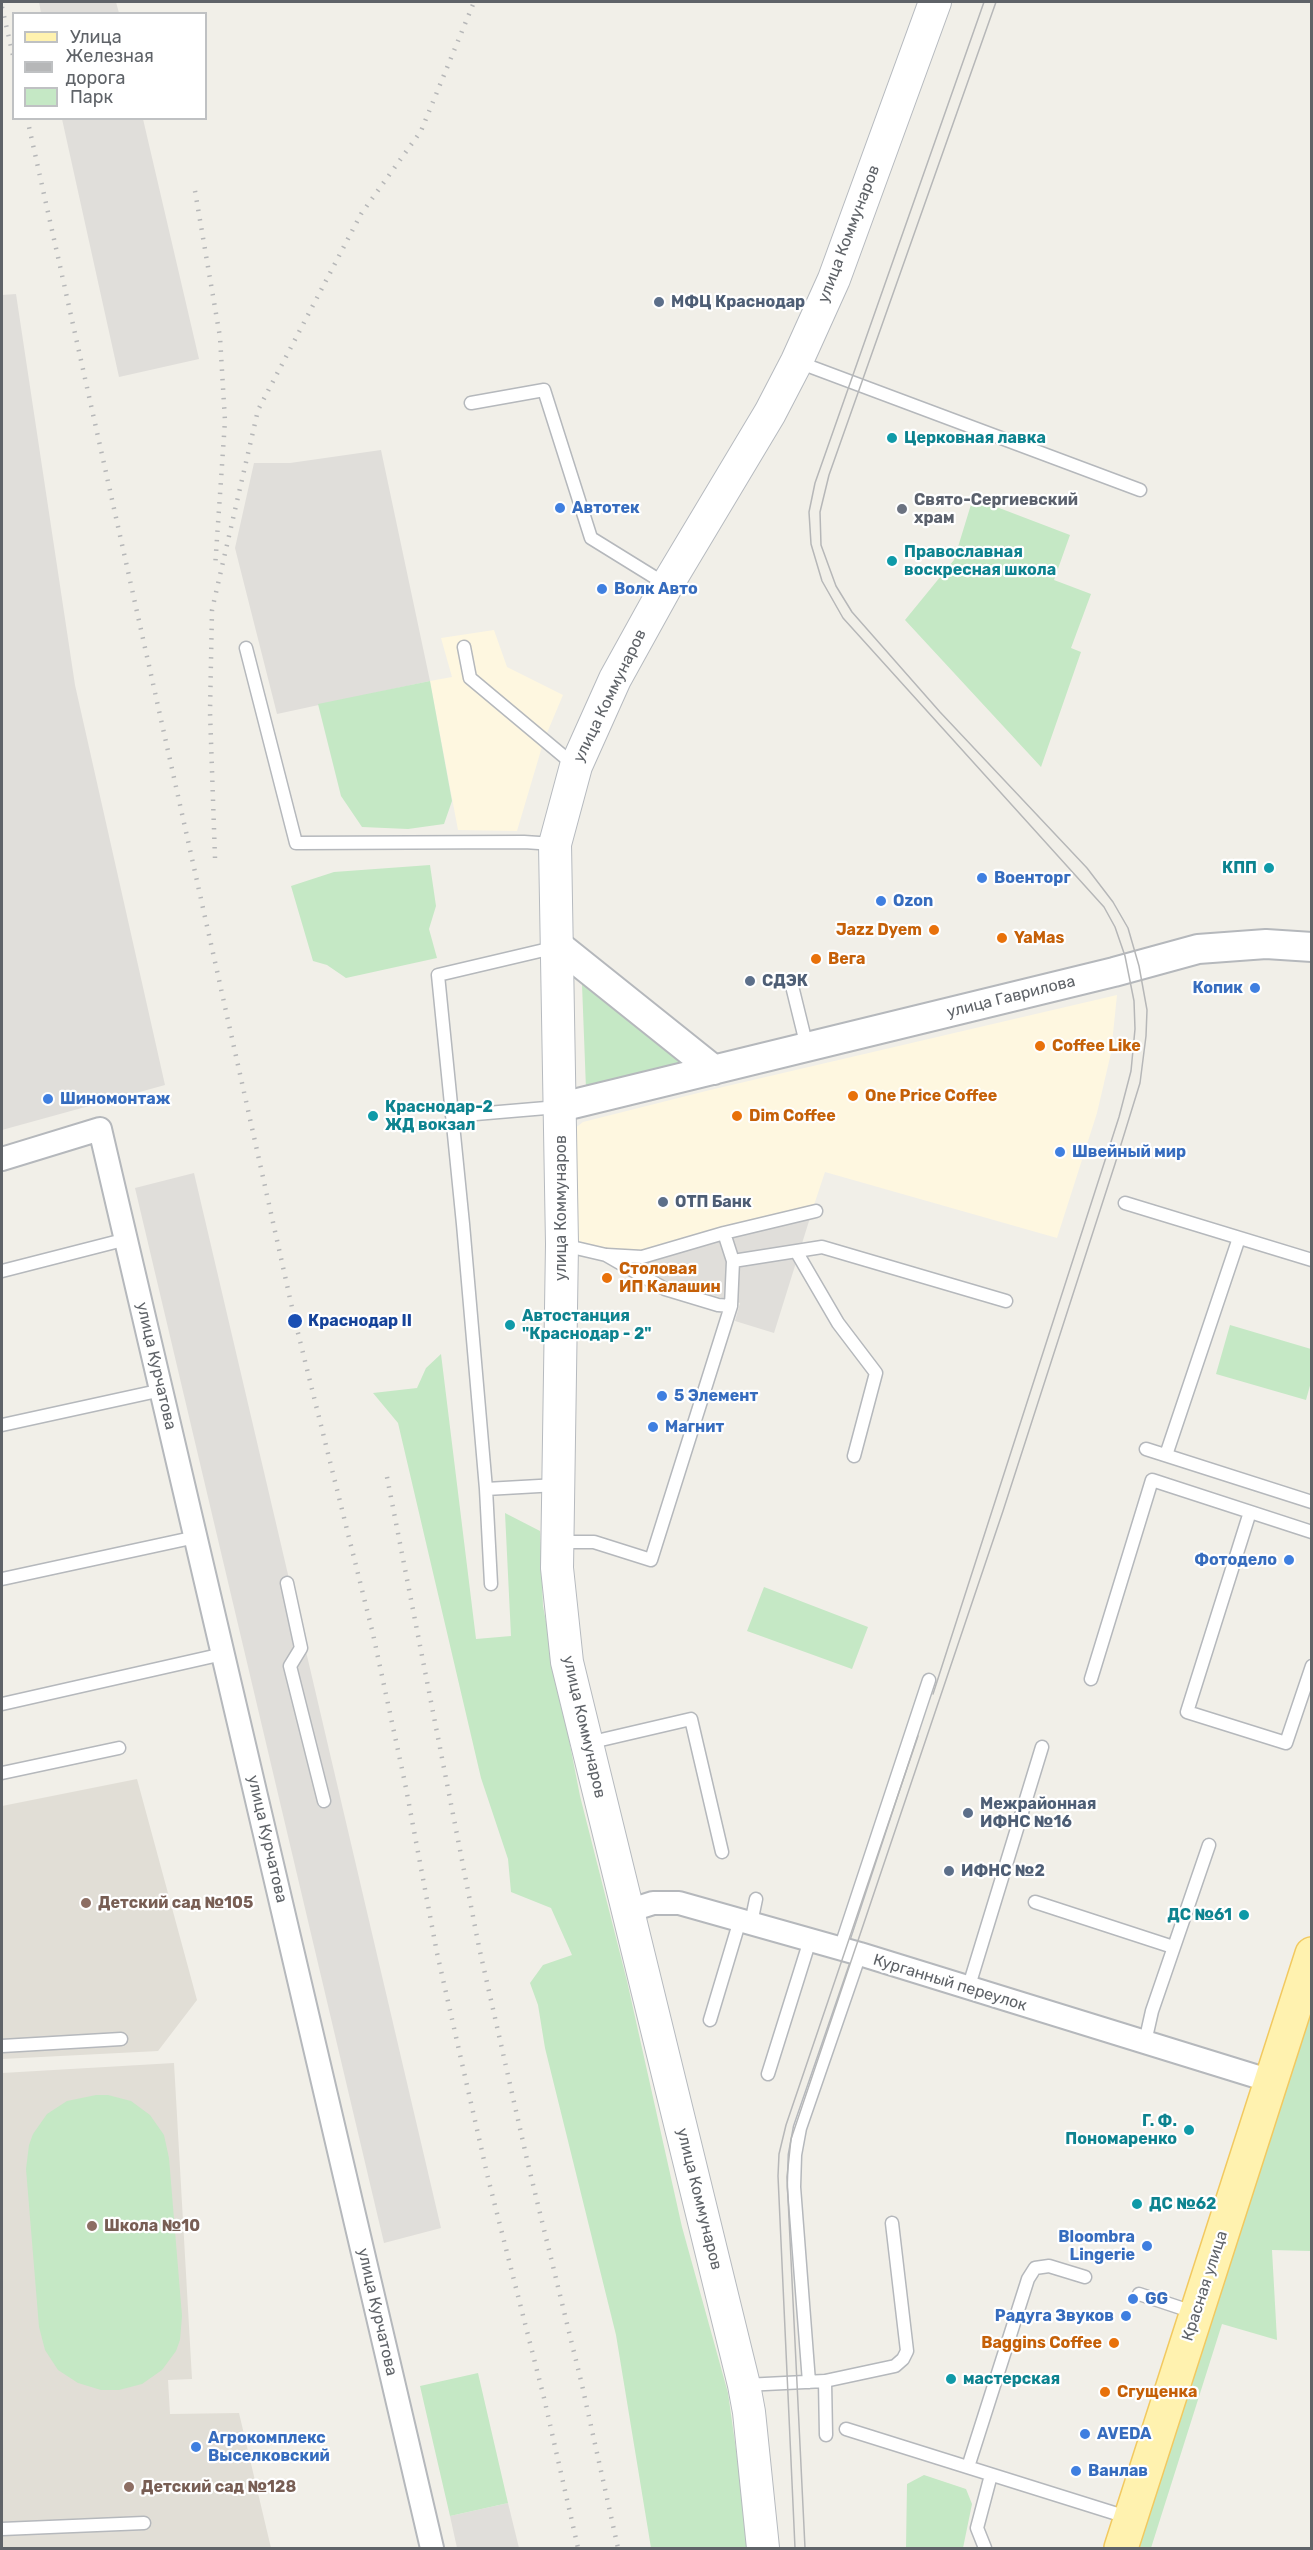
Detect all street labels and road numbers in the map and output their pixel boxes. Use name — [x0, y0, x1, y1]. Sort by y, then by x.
street label: улица Коммунаров — [814, 163, 884, 305]
street label: улица Коммунаров — [569, 626, 651, 766]
street label: улица Гаврилова — [945, 972, 1077, 1022]
street label: улица Коммунаров — [551, 1135, 571, 1281]
street label: улица Курчатова — [132, 1300, 180, 1432]
street label: улица Коммунаров — [558, 1654, 610, 1800]
street label: улица Курчатова — [243, 1773, 291, 1905]
street label: Курганный переулок — [871, 1950, 1029, 2016]
street label: улица Коммунаров — [672, 2126, 726, 2272]
street label: Красная улица — [1178, 2229, 1232, 2343]
street label: улица Курчатова — [353, 2246, 401, 2378]

